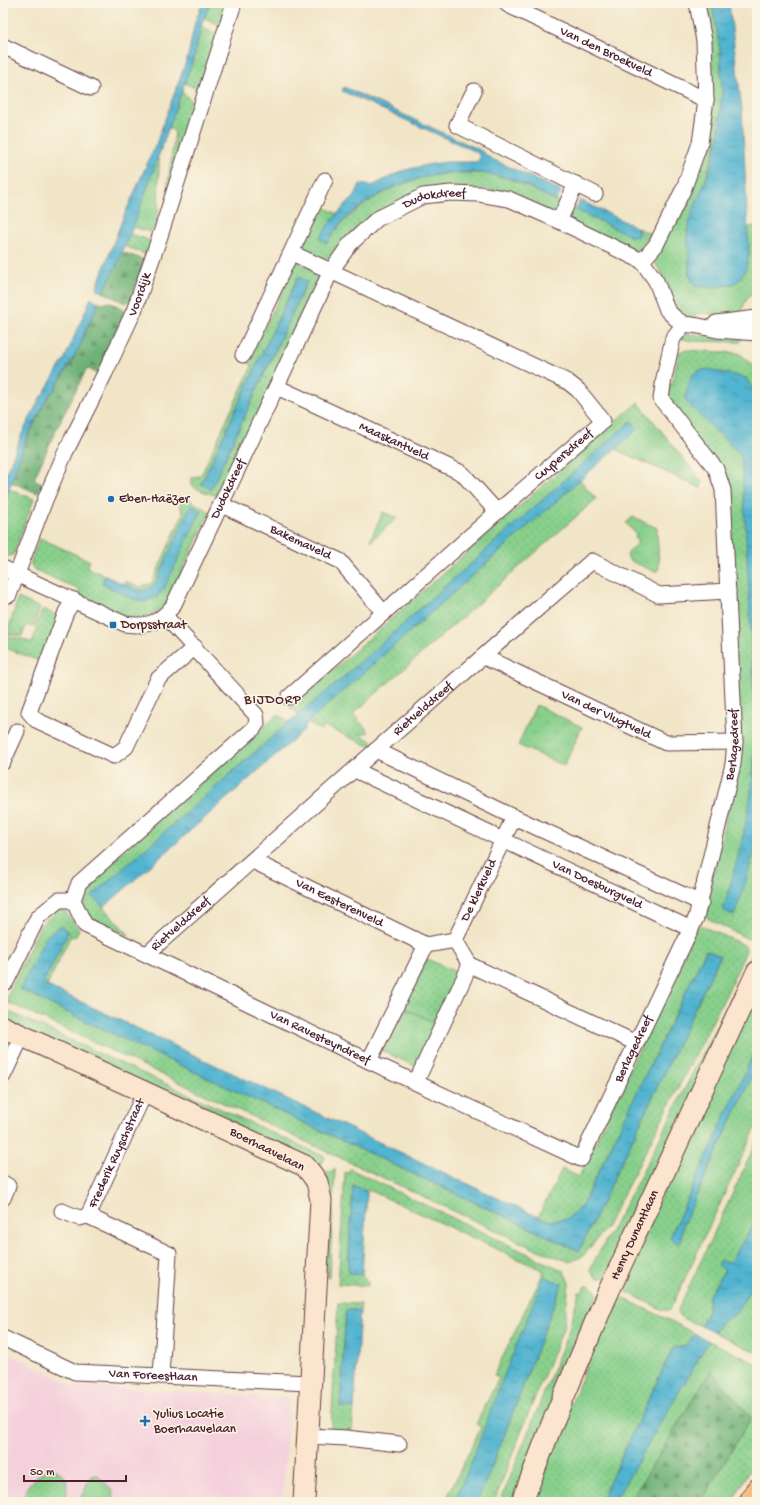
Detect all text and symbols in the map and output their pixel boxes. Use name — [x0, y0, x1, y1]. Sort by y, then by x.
street label: Van den Broekveld — [556, 23, 656, 81]
street label: Dudokdreef — [399, 185, 467, 213]
street label: Voordijk — [125, 269, 155, 320]
street label: Maaskantveld — [356, 419, 433, 465]
street label: Cuypersdreef — [531, 425, 596, 484]
street label: Dudokdreef — [207, 456, 249, 522]
place label: Eben-Haëzer — [119, 492, 191, 507]
marker: Eben-Haëzer — [106, 494, 116, 504]
street label: Bakemaveld — [267, 521, 335, 564]
place label: Dorpsstraat — [120, 618, 188, 633]
marker: Dorpsstraat — [108, 620, 118, 630]
street label: Rietvelddreef — [390, 678, 457, 739]
street label: Van der Vlugtveld — [558, 687, 655, 743]
district label: BIJDORP — [243, 692, 302, 709]
street label: Berlagedreef — [722, 707, 743, 783]
street label: De klerkveld — [457, 856, 501, 925]
street label: Van Doesburgveld — [549, 856, 646, 913]
street label: Van Eesterenveld — [292, 875, 387, 931]
street label: Rietvelddreef — [148, 893, 214, 954]
street label: Van Ravesteyndreef — [266, 1007, 373, 1068]
street label: Berlagedreef — [611, 1012, 656, 1086]
street label: Frederik Ruyschstraat — [85, 1095, 149, 1211]
street label: Boerhaavelaan — [226, 1124, 308, 1176]
street label: Henry Dunantlaan — [608, 1187, 663, 1282]
street label: Van Foreestlaan — [108, 1366, 199, 1385]
place label: Yulius Locatie Boerhaavelaan — [153, 1407, 237, 1437]
marker: Yulius Locatie Boerhaavelaan — [139, 1415, 151, 1427]
scale bar — [24, 1457, 126, 1483]
text: 50 m — [30, 1466, 55, 1480]

